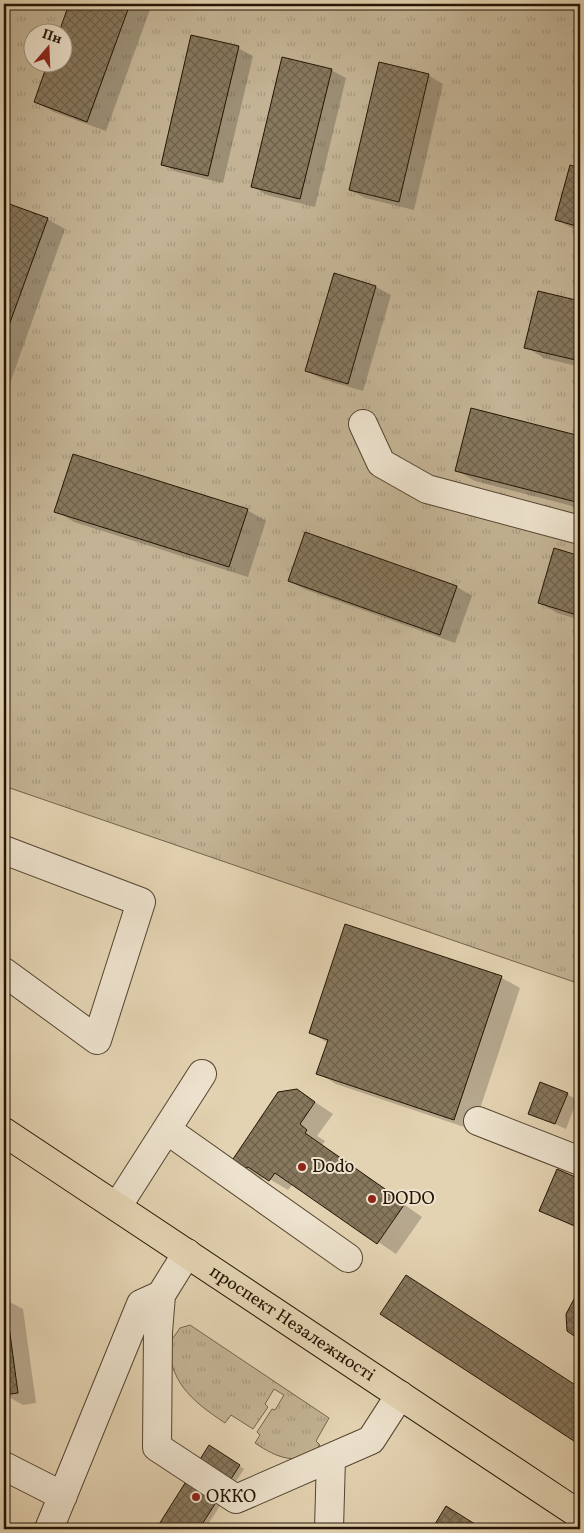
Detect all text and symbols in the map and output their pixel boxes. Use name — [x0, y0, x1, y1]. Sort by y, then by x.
north arrow — [22, 22, 72, 72]
text: Пн — [39, 25, 64, 49]
place label: Dodo — [312, 1155, 354, 1180]
marker: Dodo — [296, 1161, 308, 1173]
place label: DODO — [382, 1187, 435, 1212]
marker: DODO — [366, 1193, 378, 1205]
street label: проспект Незалежності — [204, 1259, 380, 1388]
place label: ОККО — [206, 1485, 256, 1510]
marker: ОККО — [190, 1491, 202, 1503]

